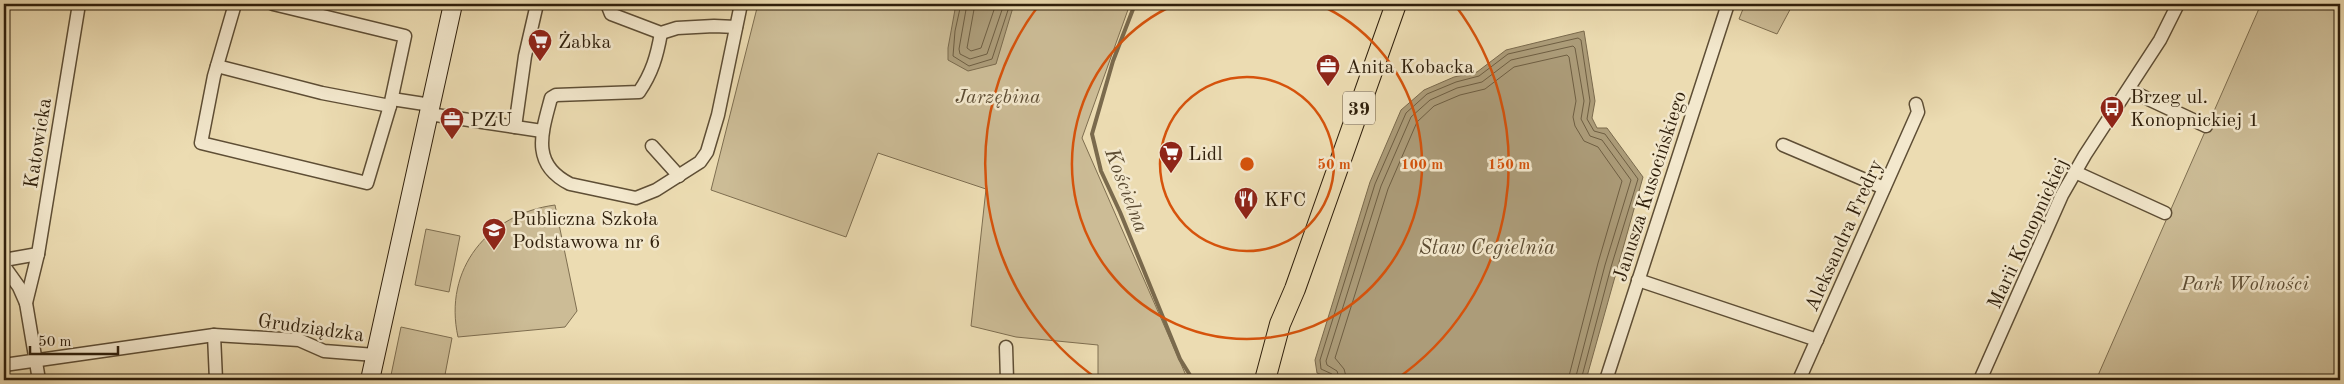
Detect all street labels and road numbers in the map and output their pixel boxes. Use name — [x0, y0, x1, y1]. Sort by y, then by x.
street label: Janusza Kusocińskiego — [1611, 89, 1691, 284]
road number: 39 — [1343, 92, 1375, 125]
street label: Katowicka — [22, 96, 56, 190]
street label: Marii Konopnickiej — [1985, 155, 2072, 312]
street label: Aleksandra Fredry — [1802, 157, 1887, 315]
street label: Grudziądzka — [256, 312, 365, 346]

